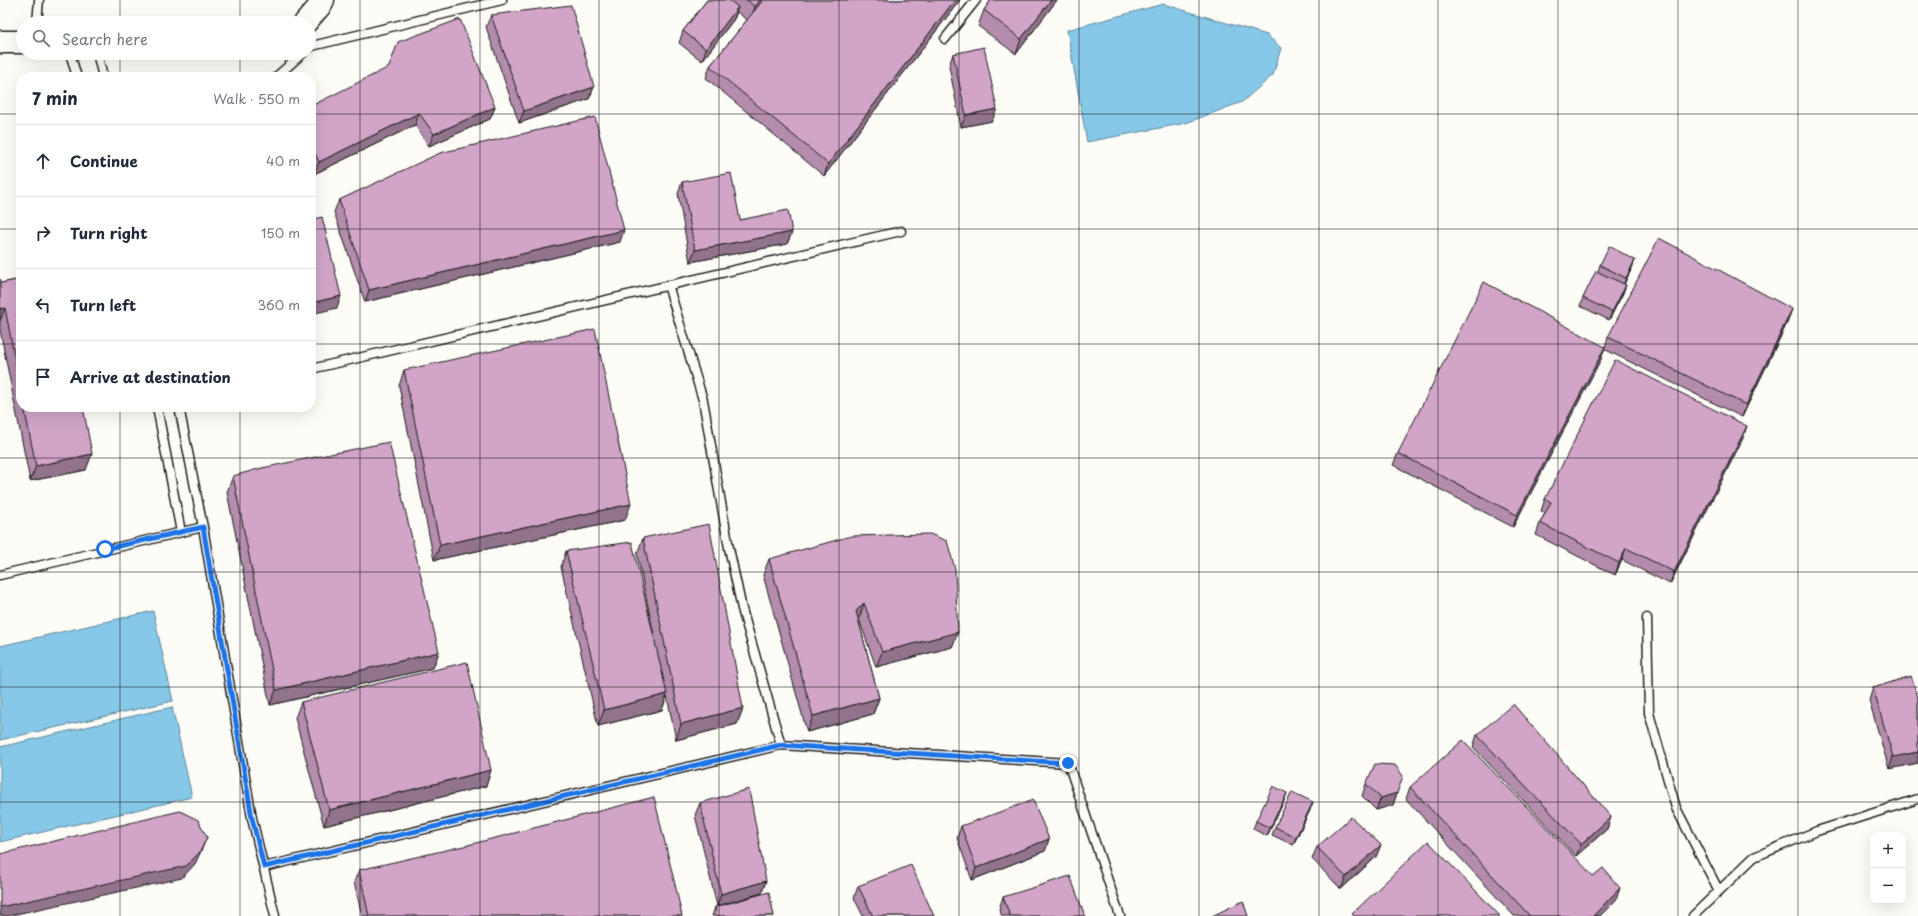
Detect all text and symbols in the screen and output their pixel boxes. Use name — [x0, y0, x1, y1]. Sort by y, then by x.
search box — [16, 16, 316, 60]
icon: search — [30, 27, 52, 49]
text: Search here — [62, 27, 148, 50]
text: 7 min — [32, 85, 78, 111]
text: Walk · 550 m — [213, 89, 300, 108]
text: Continue — [70, 149, 138, 172]
icon: ahead — [32, 150, 54, 172]
text: 40 m — [266, 151, 300, 170]
text: Turn right — [70, 221, 147, 244]
icon: right — [32, 222, 54, 244]
text: 150 m — [261, 223, 300, 242]
text: Turn left — [70, 293, 136, 316]
icon: left — [32, 294, 54, 316]
text: 360 m — [257, 295, 300, 314]
text: Arrive at destination — [70, 365, 231, 388]
icon: arrive — [32, 366, 54, 388]
route start — [96, 540, 114, 558]
route end — [1059, 754, 1077, 772]
map controls — [1870, 832, 1906, 904]
button: + — [1870, 832, 1906, 868]
button: − — [1870, 868, 1906, 904]

